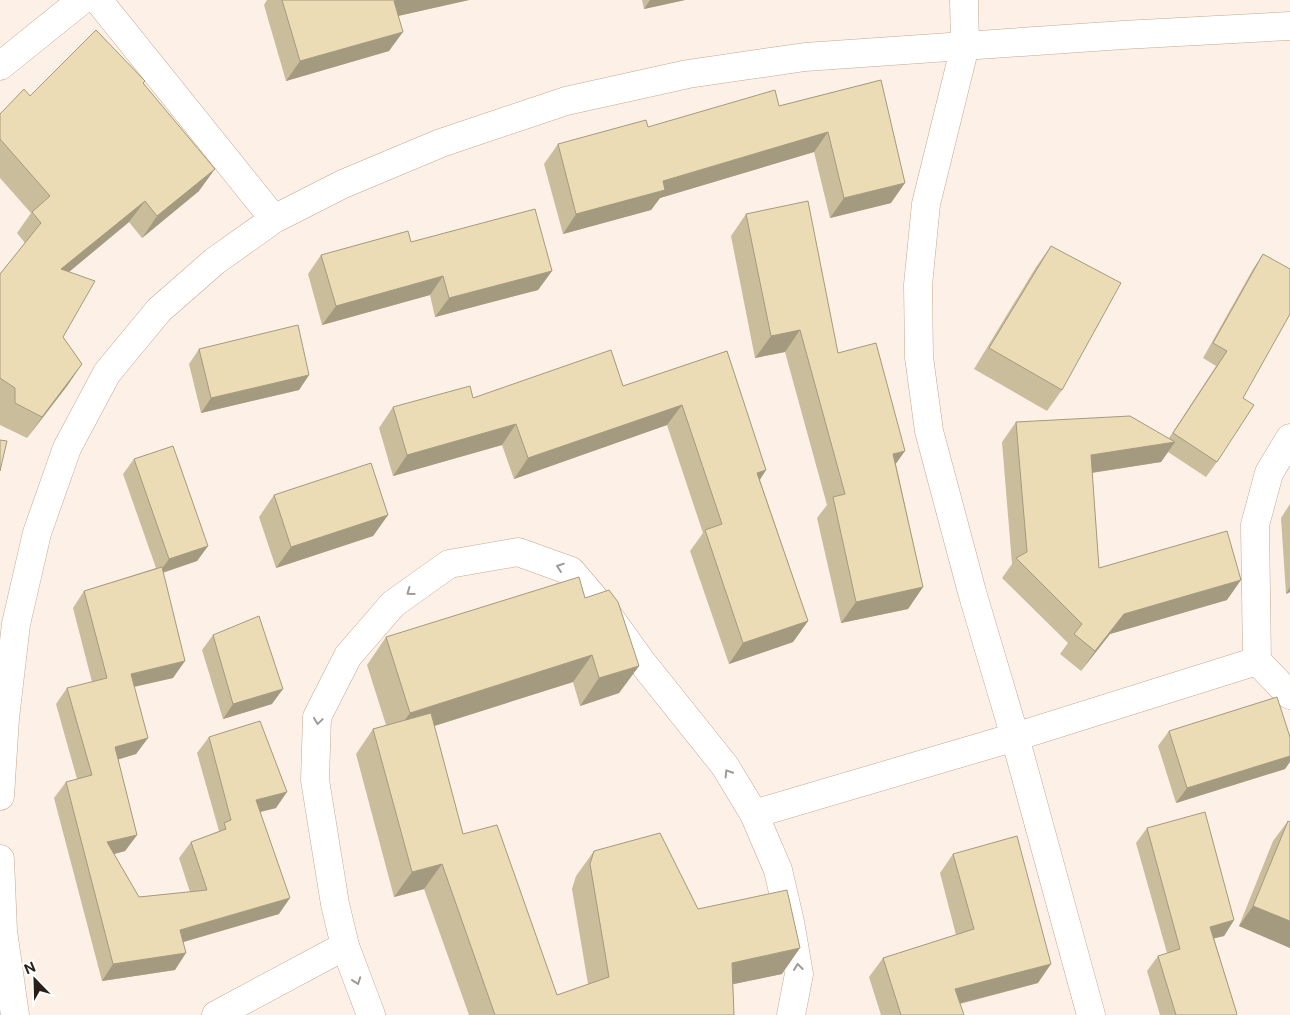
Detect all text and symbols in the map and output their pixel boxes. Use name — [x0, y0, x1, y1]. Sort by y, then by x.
one-way arrow — [556, 563, 565, 573]
one-way arrow — [407, 586, 416, 594]
one-way arrow — [313, 718, 324, 726]
one-way arrow — [725, 769, 735, 778]
north arrow — [10, 955, 60, 1005]
text: N — [22, 959, 38, 978]
one-way arrow — [793, 963, 804, 971]
one-way arrow — [351, 976, 361, 984]

